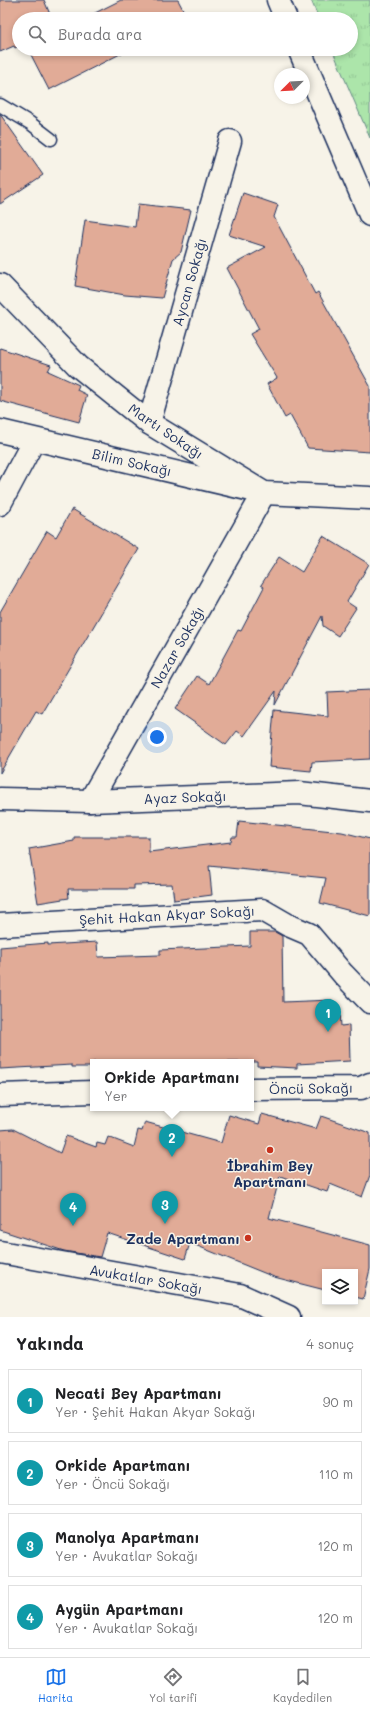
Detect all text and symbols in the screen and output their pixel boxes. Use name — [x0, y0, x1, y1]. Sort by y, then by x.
search box — [12, 12, 358, 56]
icon: search — [26, 23, 48, 45]
text: Burada ara — [58, 24, 142, 44]
north arrow — [274, 68, 310, 104]
street label: Aycan Sokağı — [167, 236, 211, 328]
street label: Martı Sokağı — [125, 399, 207, 463]
street label: Bilim Sokağı — [90, 444, 174, 480]
street label: Nazar Sokağı — [146, 602, 208, 692]
your location — [147, 727, 167, 747]
street label: Ayaz Sokağı — [143, 786, 227, 808]
street label: Şehit Hakan Akyar Sokağı — [79, 901, 255, 929]
pin: 1 — [315, 999, 341, 1032]
popup — [90, 1059, 254, 1111]
text: Orkide Apartmanı — [104, 1067, 240, 1087]
street label: Öncü Sokağı — [269, 1078, 353, 1098]
text: Yer — [104, 1087, 127, 1104]
pin: 2 — [159, 1124, 185, 1157]
marker: İbrahim Bey Apartmanı — [265, 1145, 275, 1155]
place label: İbrahim Bey Apartmanı — [227, 1156, 314, 1191]
pin: 3 — [152, 1191, 178, 1224]
pin: 4 — [60, 1193, 86, 1226]
place label: Zade Apartmanı — [126, 1229, 240, 1248]
marker: Zade Apartmanı — [243, 1233, 253, 1243]
street label: Avukatlar Sokağı — [88, 1260, 204, 1298]
map controls — [322, 1269, 358, 1305]
button: layers — [322, 1269, 358, 1305]
text: Yakında — [16, 1332, 84, 1354]
text: 4 sonuç — [306, 1335, 354, 1352]
text: Necati Bey Apartmanı — [55, 1383, 222, 1403]
text: 1 — [27, 1393, 33, 1410]
text: 90 m — [323, 1393, 353, 1410]
text: Yer · Şehit Hakan Akyar Sokağı — [55, 1403, 256, 1420]
text: Orkide Apartmanı — [55, 1455, 191, 1475]
text: 2 — [26, 1465, 34, 1482]
text: 110 m — [319, 1465, 353, 1482]
text: Yer · Öncü Sokağı — [55, 1475, 170, 1492]
text: Manolya Apartmanı — [55, 1527, 199, 1547]
text: 3 — [26, 1537, 34, 1554]
text: 120 m — [317, 1537, 353, 1554]
text: Yer · Avukatlar Sokağı — [55, 1547, 198, 1564]
text: Aygün Apartmanı — [55, 1599, 184, 1619]
text: 4 — [26, 1609, 34, 1626]
text: 120 m — [317, 1609, 353, 1626]
text: Yer · Avukatlar Sokağı — [55, 1619, 198, 1636]
tab: Harita — [38, 1666, 73, 1705]
tab: Yol tarifi — [149, 1666, 197, 1705]
tab: Kaydedilen — [273, 1666, 332, 1705]

